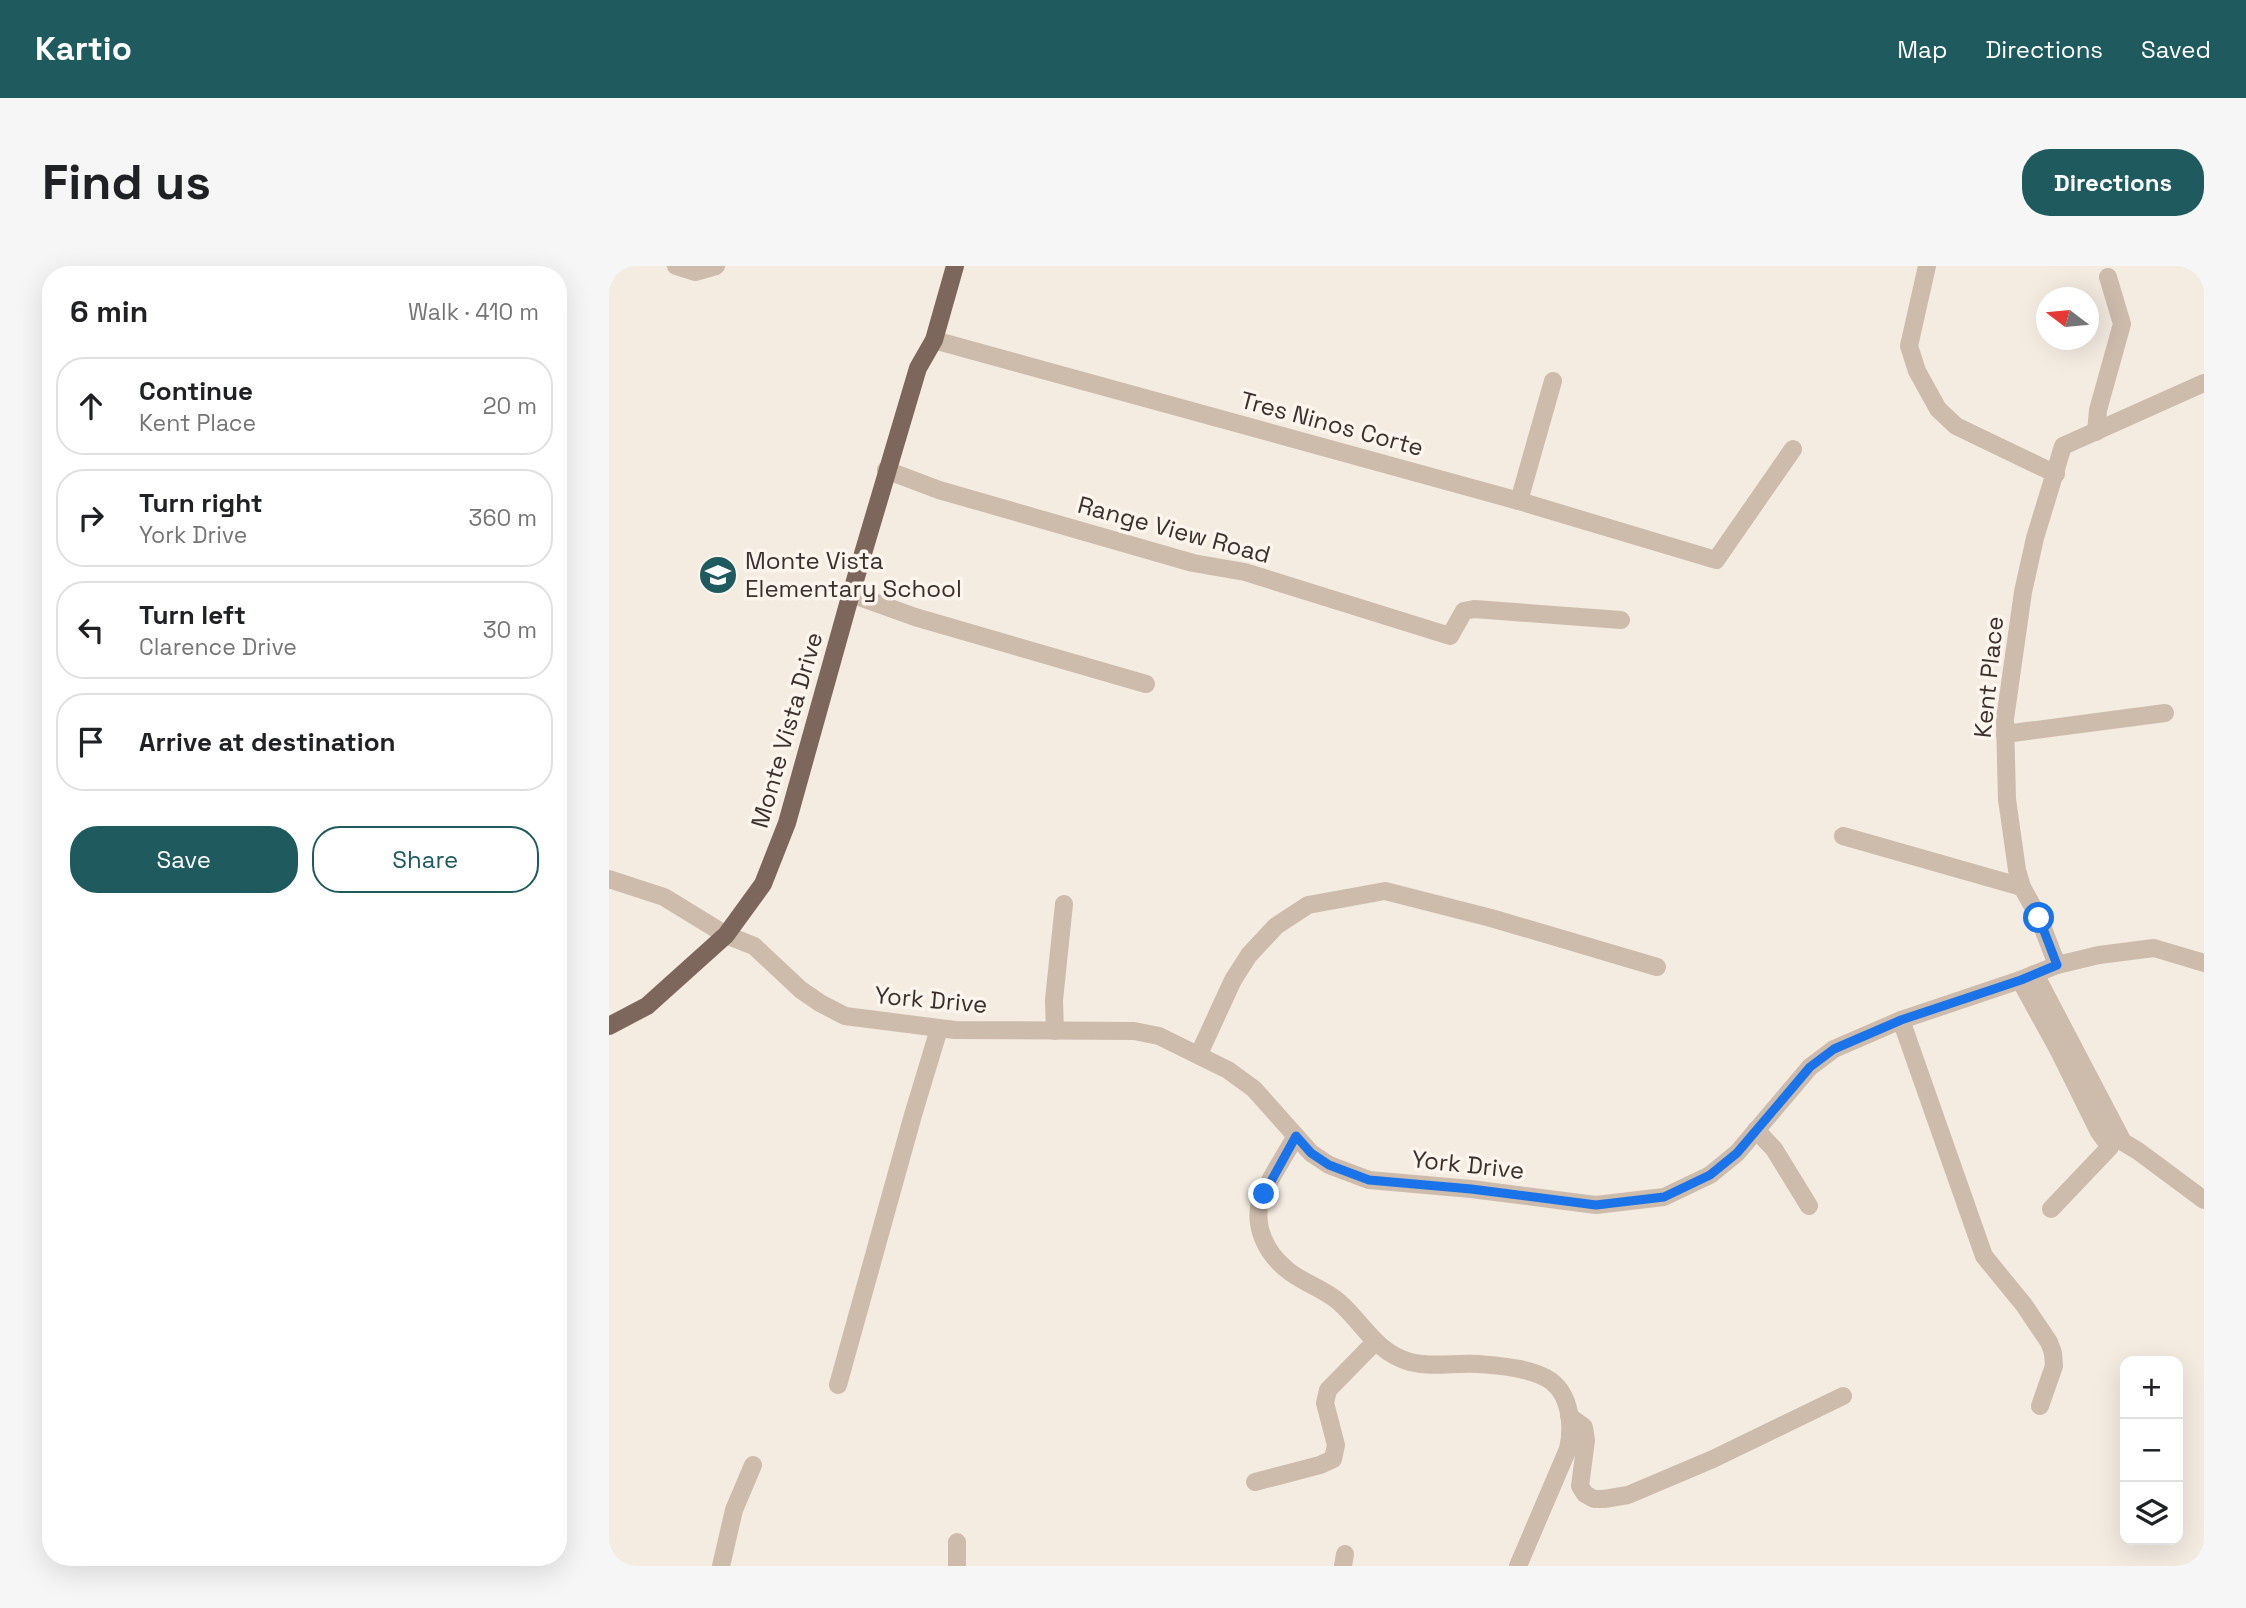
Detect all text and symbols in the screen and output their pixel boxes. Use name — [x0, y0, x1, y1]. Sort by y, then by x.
text: Kartio — [35, 28, 132, 70]
text: Map — [1897, 34, 1947, 65]
text: Directions — [1985, 34, 2103, 65]
text: Saved — [2141, 34, 2211, 65]
button: Directions — [2022, 149, 2204, 216]
text: Find us — [42, 151, 211, 213]
north arrow — [2036, 287, 2099, 350]
text: 6 min — [70, 292, 148, 331]
text: Walk · 410 m — [408, 297, 539, 327]
text: Continue — [139, 374, 253, 408]
street label: Tres Ninos Corte — [1237, 384, 1427, 463]
icon: ahead — [72, 387, 110, 425]
text: 20 m — [483, 391, 537, 421]
text: Kent Place — [139, 408, 256, 438]
text: Turn right — [139, 486, 263, 520]
street label: Range View Road — [1074, 489, 1274, 570]
icon: right — [72, 499, 110, 537]
text: 360 m — [469, 503, 537, 533]
text: York Drive — [139, 520, 247, 550]
place label: Monte Vista Elementary School — [745, 545, 962, 604]
school or university icon: Monte Vista Elementary School — [697, 554, 739, 596]
text: Turn left — [139, 598, 246, 632]
icon: left — [72, 611, 110, 649]
text: 30 m — [483, 615, 537, 645]
street label: Kent Place — [1967, 615, 2010, 739]
street label: Monte Vista Drive — [744, 628, 829, 831]
text: Clarence Drive — [139, 632, 297, 662]
icon: arrive — [72, 723, 110, 761]
text: Arrive at destination — [139, 725, 396, 759]
button: Save — [70, 826, 298, 893]
button: Share — [312, 826, 539, 893]
route start — [2023, 902, 2054, 933]
street label: York Drive — [873, 979, 989, 1020]
street label: York Drive — [1410, 1143, 1526, 1186]
route end — [1248, 1178, 1279, 1209]
map controls — [2120, 1356, 2183, 1545]
button: + — [2120, 1356, 2183, 1419]
button: − — [2120, 1419, 2183, 1482]
button: layers — [2120, 1482, 2183, 1545]

